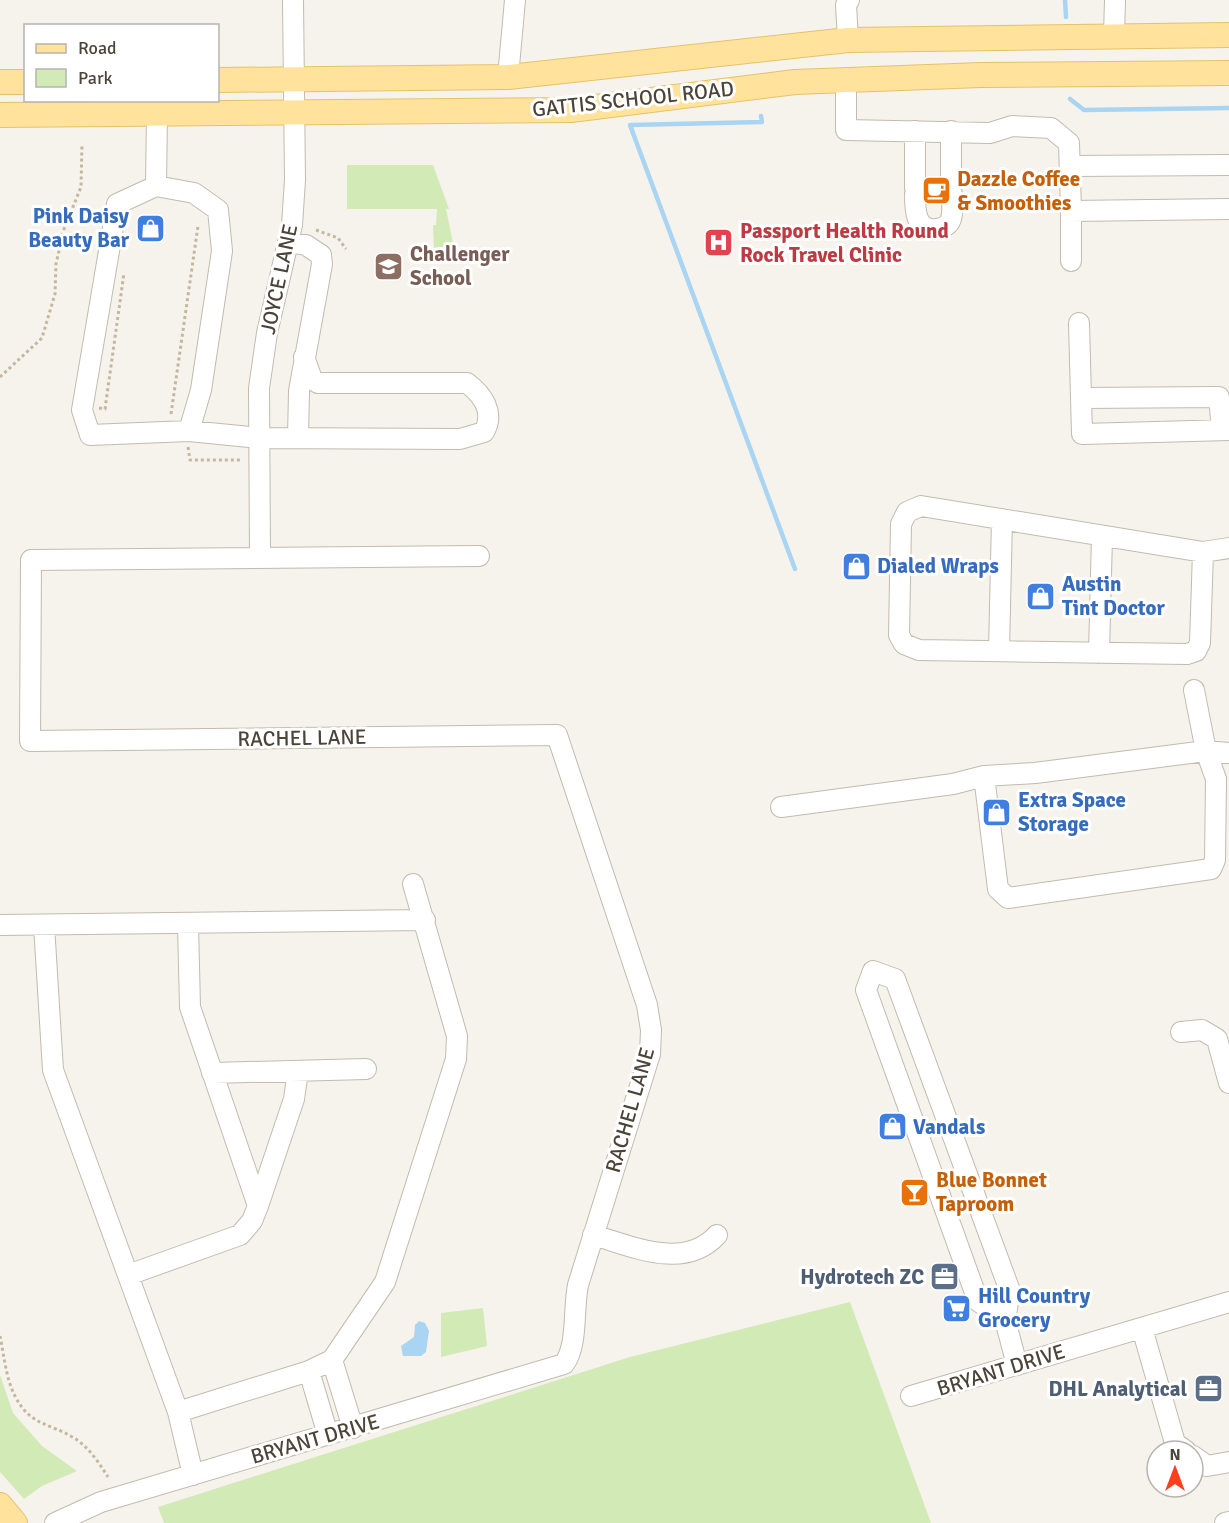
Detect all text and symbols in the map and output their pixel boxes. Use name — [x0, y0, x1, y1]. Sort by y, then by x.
legend — [24, 24, 219, 102]
text: Road — [78, 37, 117, 59]
text: Park — [78, 67, 113, 89]
street label: GATTIS SCHOOL ROAD — [531, 75, 735, 123]
place label: Dazzle Coffee & Smoothies — [957, 166, 1080, 216]
cafe icon: Dazzle Coffee & Smoothies — [920, 175, 952, 207]
place label: Pink Daisy Beauty Bar — [28, 203, 130, 253]
shop icon: Pink Daisy Beauty Bar — [134, 212, 166, 244]
place label: Passport Health Round Rock Travel Clinic — [740, 218, 949, 268]
street label: JOYCE LANE — [255, 222, 303, 336]
hospital icon: Passport Health Round Rock Travel Clinic — [703, 227, 735, 259]
place label: Challenger School — [410, 241, 510, 291]
school or university icon: Challenger School — [373, 250, 405, 282]
shop icon: Dialed Wraps — [840, 550, 872, 582]
place label: Dialed Wraps — [877, 553, 999, 579]
place label: Austin Tint Doctor — [1062, 571, 1166, 621]
shop icon: Austin Tint Doctor — [1025, 580, 1057, 612]
street label: RACHEL LANE — [237, 724, 367, 752]
place label: Extra Space Storage — [1018, 787, 1126, 837]
shop icon: Extra Space Storage — [981, 796, 1013, 828]
street label: RACHEL LANE — [600, 1044, 660, 1176]
shop icon: Vandals — [876, 1111, 908, 1143]
place label: Vandals — [913, 1114, 985, 1140]
place label: Blue Bonnet Taproom — [936, 1167, 1047, 1217]
bar icon: Blue Bonnet Taproom — [899, 1176, 931, 1208]
office icon: Hydrotech ZC — [929, 1261, 961, 1293]
place label: Hydrotech ZC — [800, 1264, 924, 1290]
place label: Hill Country Grocery — [978, 1283, 1091, 1333]
supermarket icon: Hill Country Grocery — [941, 1292, 973, 1324]
street label: BRYANT DRIVE — [934, 1338, 1068, 1402]
office icon: DHL Analytical — [1192, 1373, 1224, 1405]
place label: DHL Analytical — [1048, 1376, 1187, 1402]
street label: BRYANT DRIVE — [248, 1408, 382, 1470]
north arrow — [1145, 1439, 1205, 1499]
text: N — [1169, 1445, 1181, 1465]

